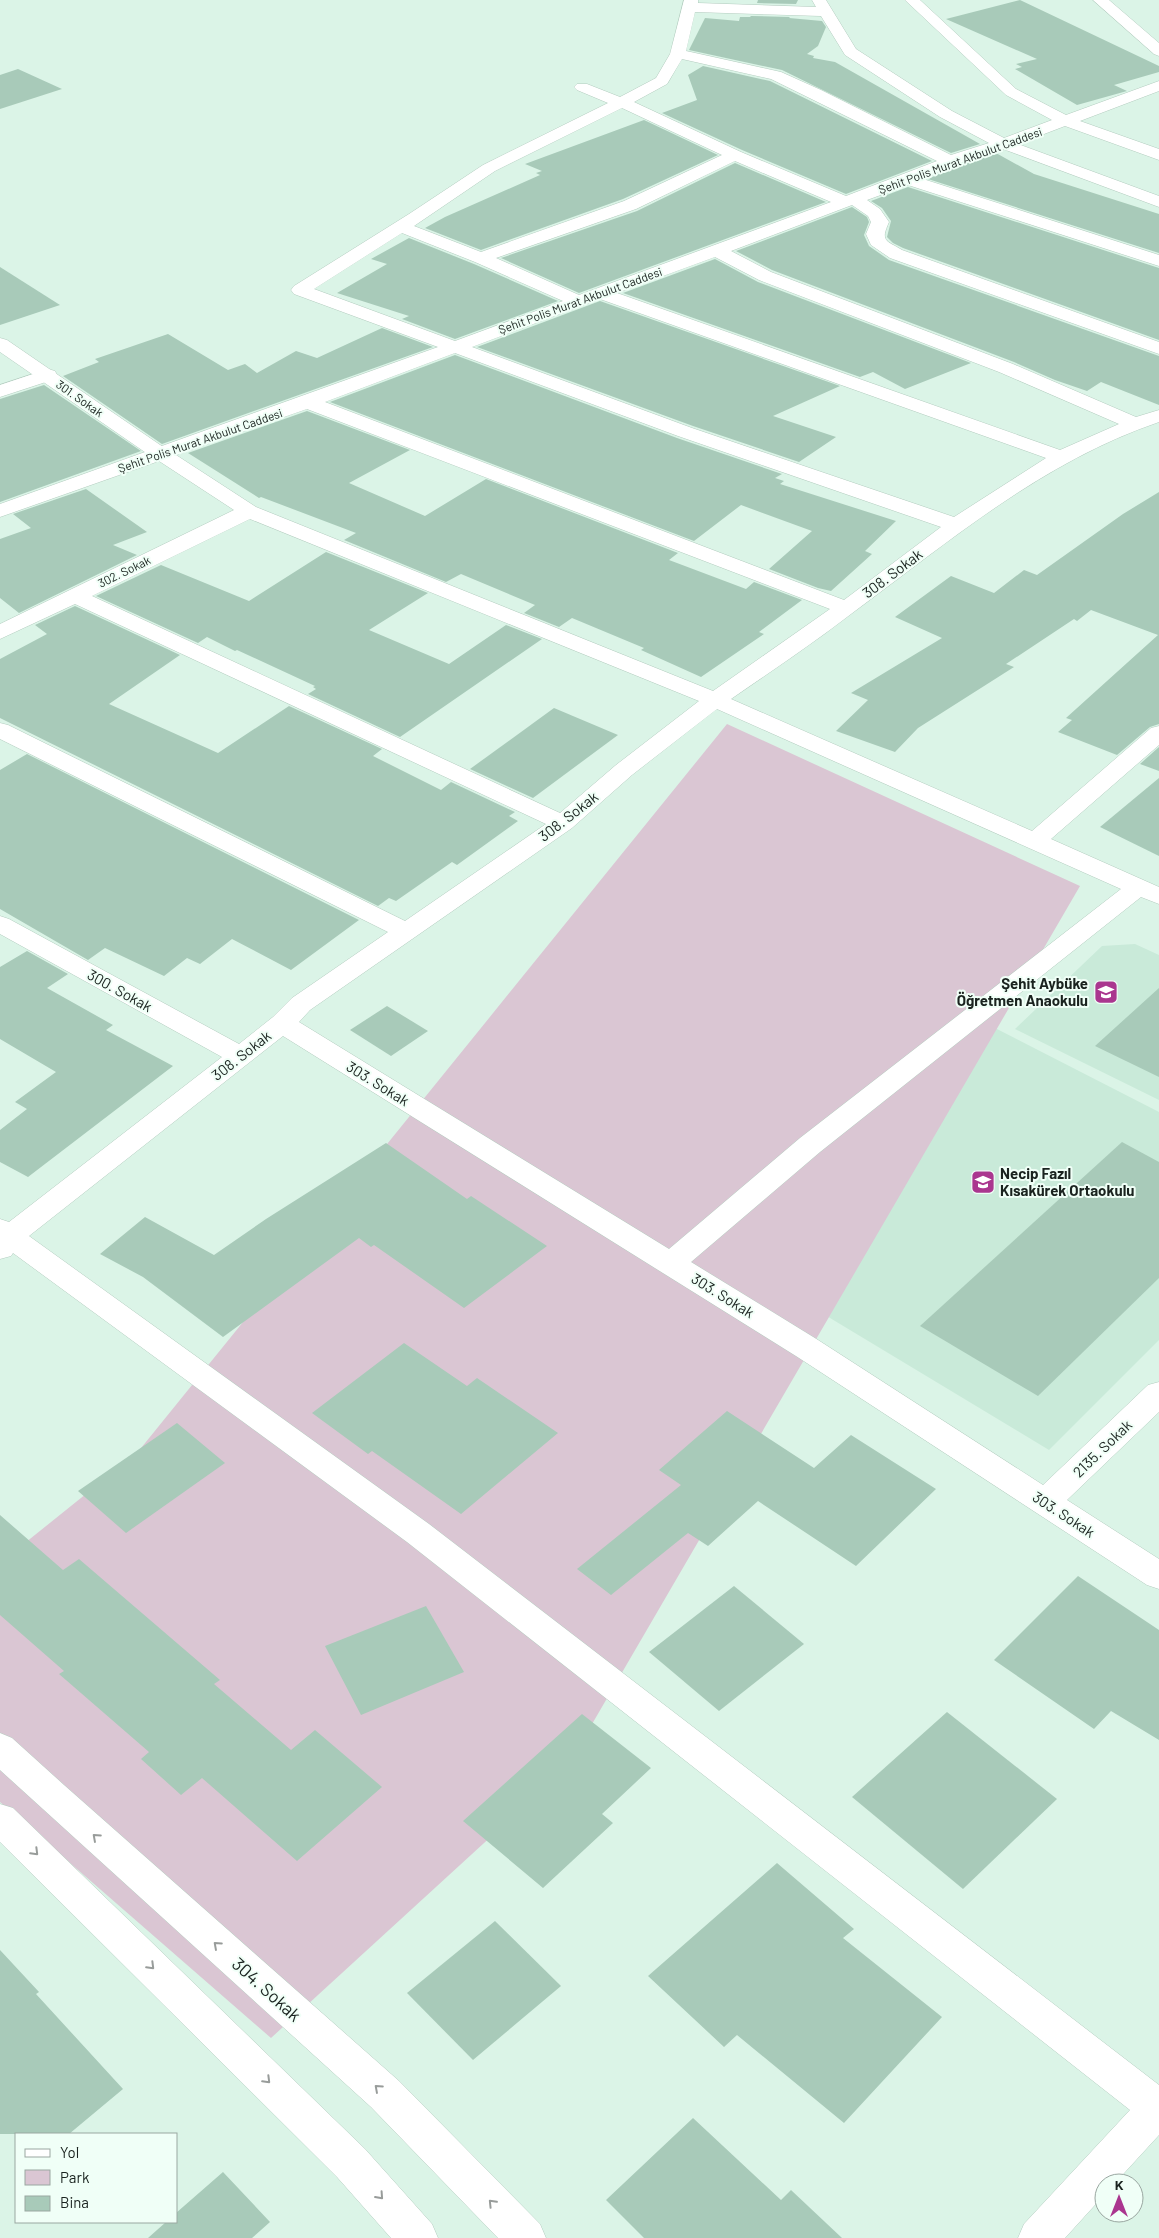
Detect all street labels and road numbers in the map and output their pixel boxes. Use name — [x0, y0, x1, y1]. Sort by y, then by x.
street label: Şehit Polis Murat Akbulut Caddesi — [876, 124, 1044, 196]
street label: Şehit Polis Murat Akbulut Caddesi — [496, 264, 664, 336]
street label: 301. Sokak — [54, 377, 106, 419]
street label: Şehit Polis Murat Akbulut Caddesi — [116, 405, 284, 475]
street label: 308. Sokak — [858, 544, 926, 601]
street label: 302. Sokak — [95, 552, 153, 590]
street label: 308. Sokak — [535, 787, 602, 845]
street label: 300. Sokak — [84, 965, 156, 1015]
street label: 308. Sokak — [208, 1026, 275, 1084]
street label: 303. Sokak — [343, 1057, 413, 1110]
street label: 303. Sokak — [688, 1269, 758, 1322]
street label: 2135. Sokak — [1069, 1415, 1136, 1481]
street label: 303. Sokak — [1029, 1487, 1099, 1541]
street label: 304. Sokak — [228, 1952, 306, 2026]

